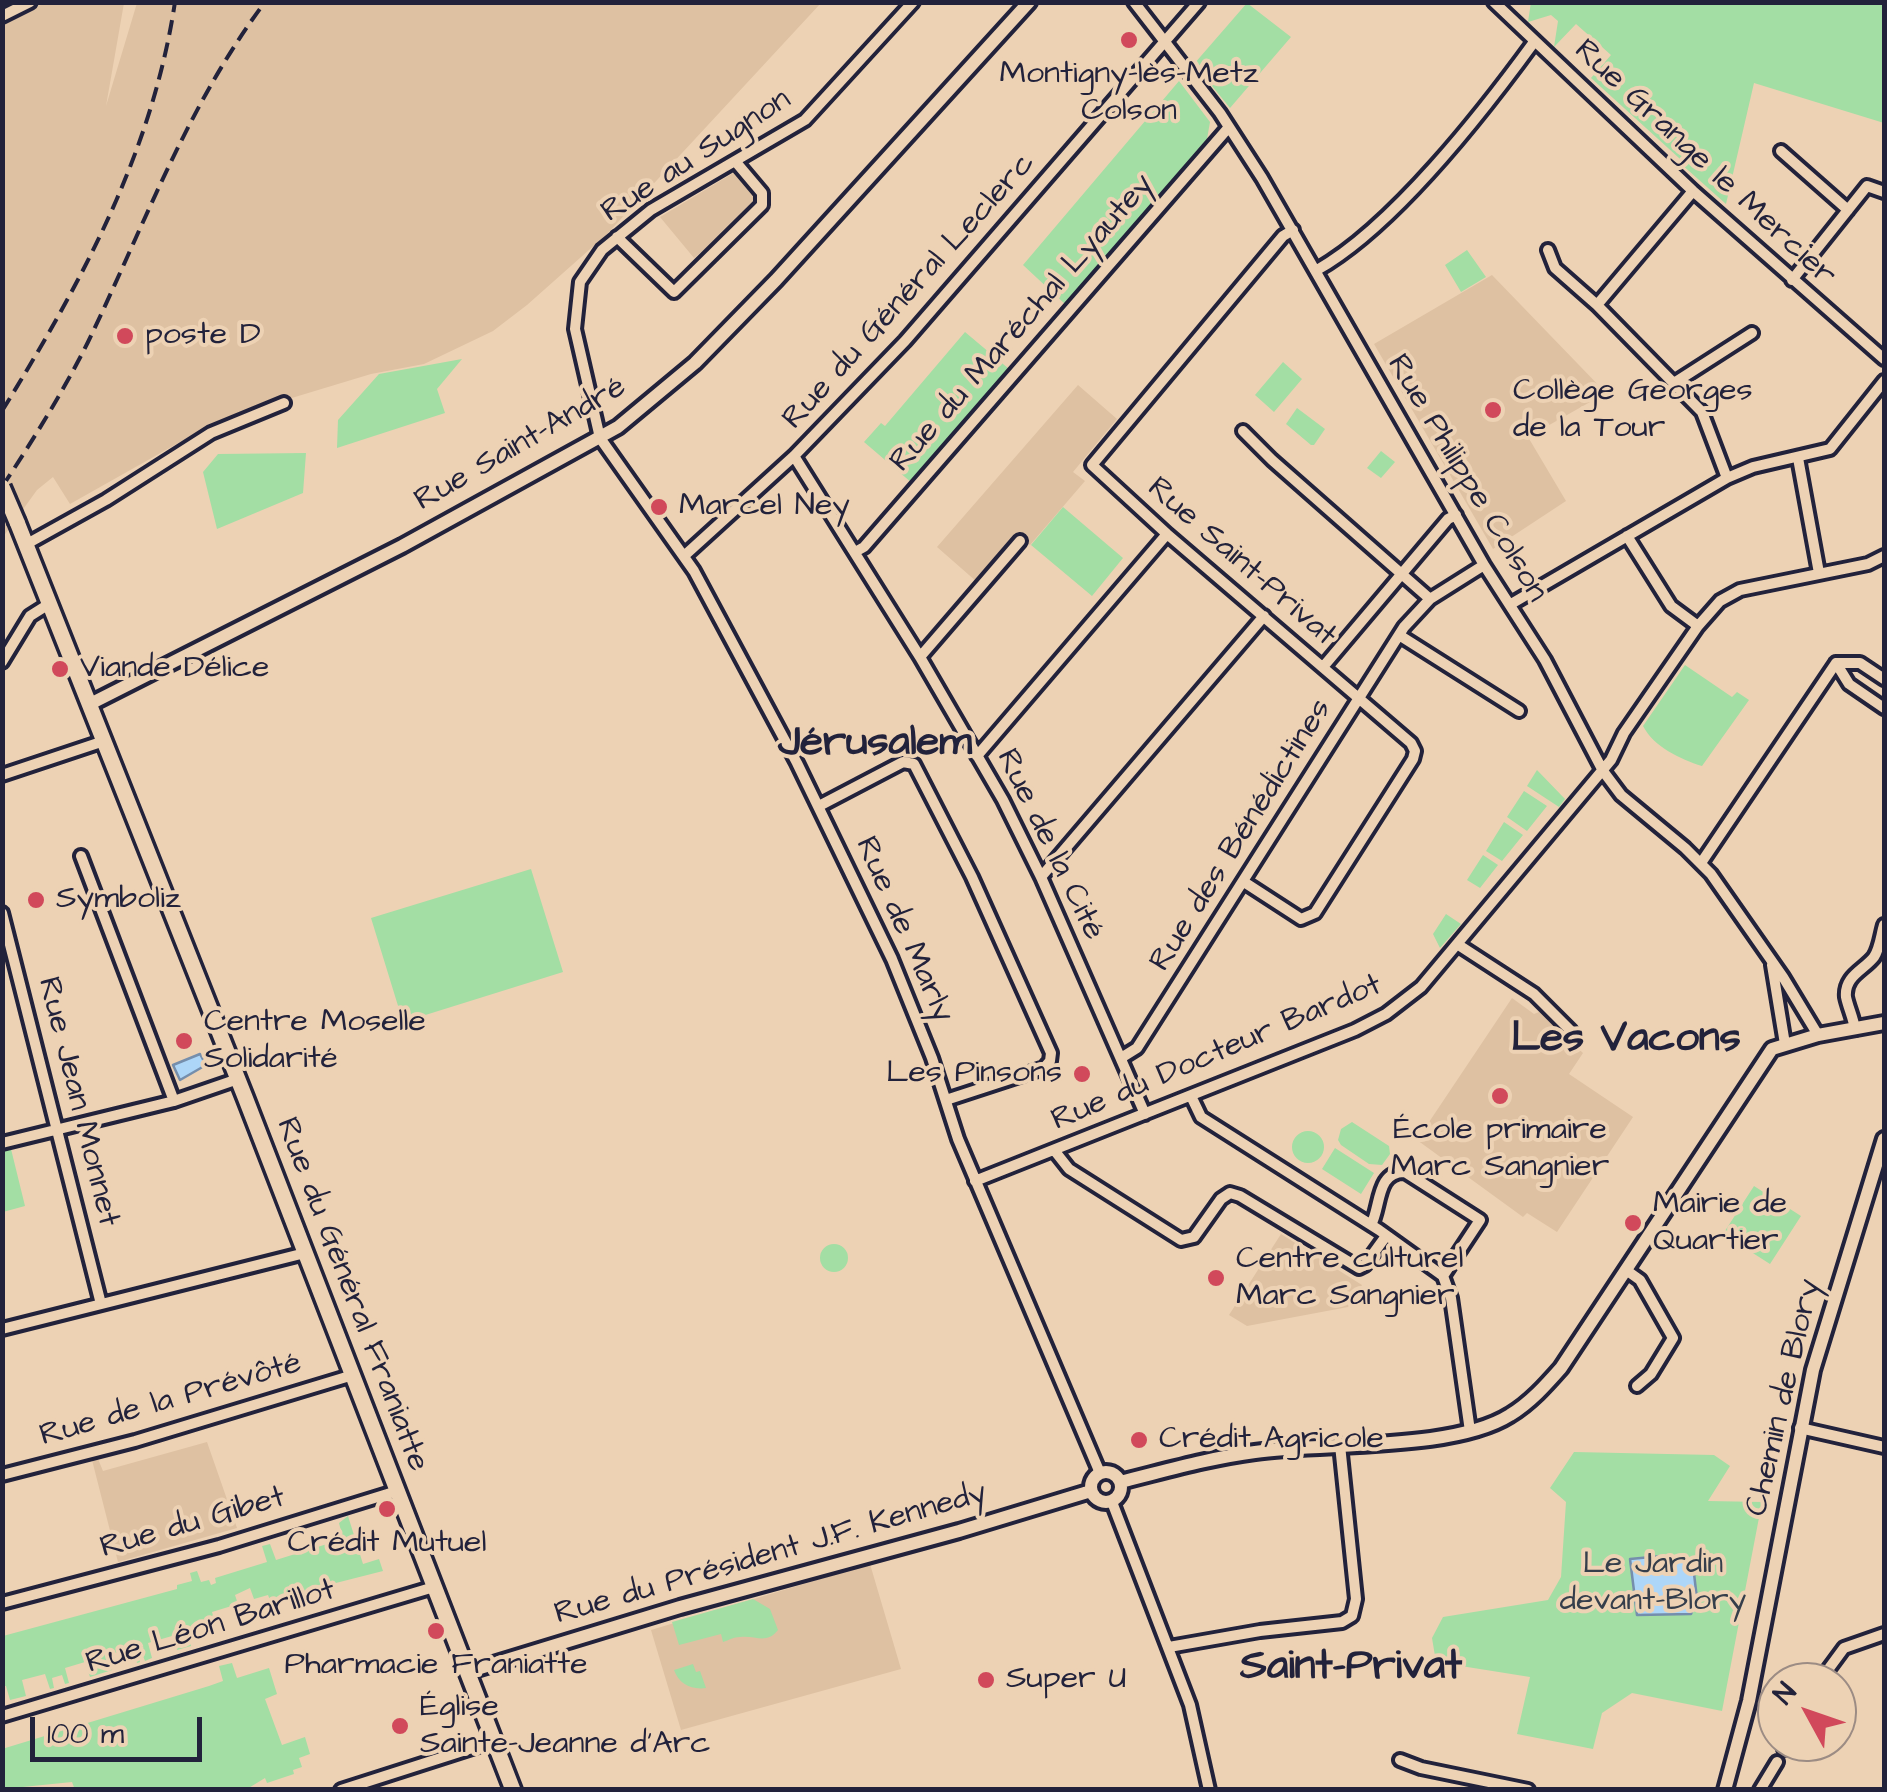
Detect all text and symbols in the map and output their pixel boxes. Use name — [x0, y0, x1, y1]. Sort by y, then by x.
marker: Montigny-lès-Metz Colson — [1118, 29, 1140, 51]
street label: Rue Grange le Mercier — [1565, 32, 1843, 296]
place label: Montigny-lès-Metz Colson — [999, 56, 1259, 131]
street label: Rue au Sugnon — [595, 82, 799, 232]
street label: Rue du Général Leclerc — [776, 146, 1044, 438]
street label: Rue du Maréchal Lyautey — [883, 167, 1163, 481]
place label: poste D — [145, 317, 261, 355]
marker: poste D — [114, 325, 136, 347]
street label: Rue Philippe Colson — [1377, 348, 1555, 610]
street label: Rue Saint-André — [409, 369, 633, 521]
place label: Collège Georges de la Tour — [1513, 373, 1753, 448]
marker: Collège Georges de la Tour — [1482, 399, 1504, 421]
street label: Rue Saint-Privat — [1138, 470, 1344, 656]
place label: Marcel Ney — [679, 488, 850, 526]
marker: Marcel Ney — [648, 496, 670, 518]
place label: Viande Délice — [80, 650, 269, 688]
marker: Viande Délice — [49, 658, 71, 680]
street label: Rue des Bénédictines — [1143, 693, 1341, 979]
district label: Jérusalem — [778, 720, 972, 770]
street label: Rue de la Cité — [986, 743, 1112, 947]
street label: Rue de Marly — [845, 831, 961, 1029]
place label: Symboliz — [56, 881, 181, 919]
marker: Symboliz — [25, 889, 47, 911]
street label: Rue du Docteur Bardot — [1046, 967, 1388, 1141]
street label: Rue Jean Monnet — [27, 974, 127, 1230]
place label: Centre Moselle Solidarité — [204, 1004, 426, 1079]
district label: Les Vacons — [1511, 1016, 1741, 1066]
marker: Centre Moselle Solidarité — [173, 1030, 195, 1052]
place label: Les Pinsons — [886, 1055, 1062, 1093]
marker: Les Pinsons — [1071, 1063, 1093, 1085]
marker: École primaire Marc Sangnier — [1489, 1085, 1511, 1107]
place label: École primaire Marc Sangnier — [1391, 1112, 1609, 1187]
street label: Rue du Général Franiatte — [266, 1113, 436, 1477]
place label: Mairie de Quartier — [1653, 1186, 1787, 1261]
marker: Mairie de Quartier — [1622, 1212, 1644, 1234]
place label: Centre culturel Marc Sangnier — [1236, 1241, 1463, 1316]
marker: Centre culturel Marc Sangnier — [1205, 1267, 1227, 1289]
street label: Chemin de Blory — [1739, 1276, 1831, 1520]
street label: Rue de la Prévôté — [36, 1345, 306, 1457]
place label: Crédit Agricole — [1159, 1421, 1384, 1459]
marker: Crédit Agricole — [1128, 1429, 1150, 1451]
street label: Rue du Président J.F. Kennedy — [551, 1475, 991, 1635]
street label: Rue du Gibet — [96, 1479, 290, 1569]
marker: Crédit Mutuel — [376, 1498, 398, 1520]
place label: Crédit Mutuel — [288, 1525, 486, 1563]
park label: Le Jardin devant-Blory — [1560, 1546, 1746, 1621]
street label: Rue Léon Barillot — [82, 1572, 340, 1684]
marker: Pharmacie Franiatte — [425, 1620, 447, 1642]
district label: Saint-Privat — [1240, 1644, 1462, 1694]
place label: Pharmacie Franiatte — [284, 1647, 588, 1685]
place label: Super U — [1006, 1661, 1126, 1699]
north arrow — [1757, 1662, 1857, 1762]
marker: Super U — [975, 1669, 997, 1691]
text: N — [1765, 1674, 1806, 1713]
place label: Église Sainte-Jeanne d'Arc — [420, 1689, 711, 1764]
scale bar — [35, 1697, 208, 1759]
text: 100 m — [47, 1713, 124, 1755]
marker: Église Sainte-Jeanne d'Arc — [389, 1715, 411, 1737]

